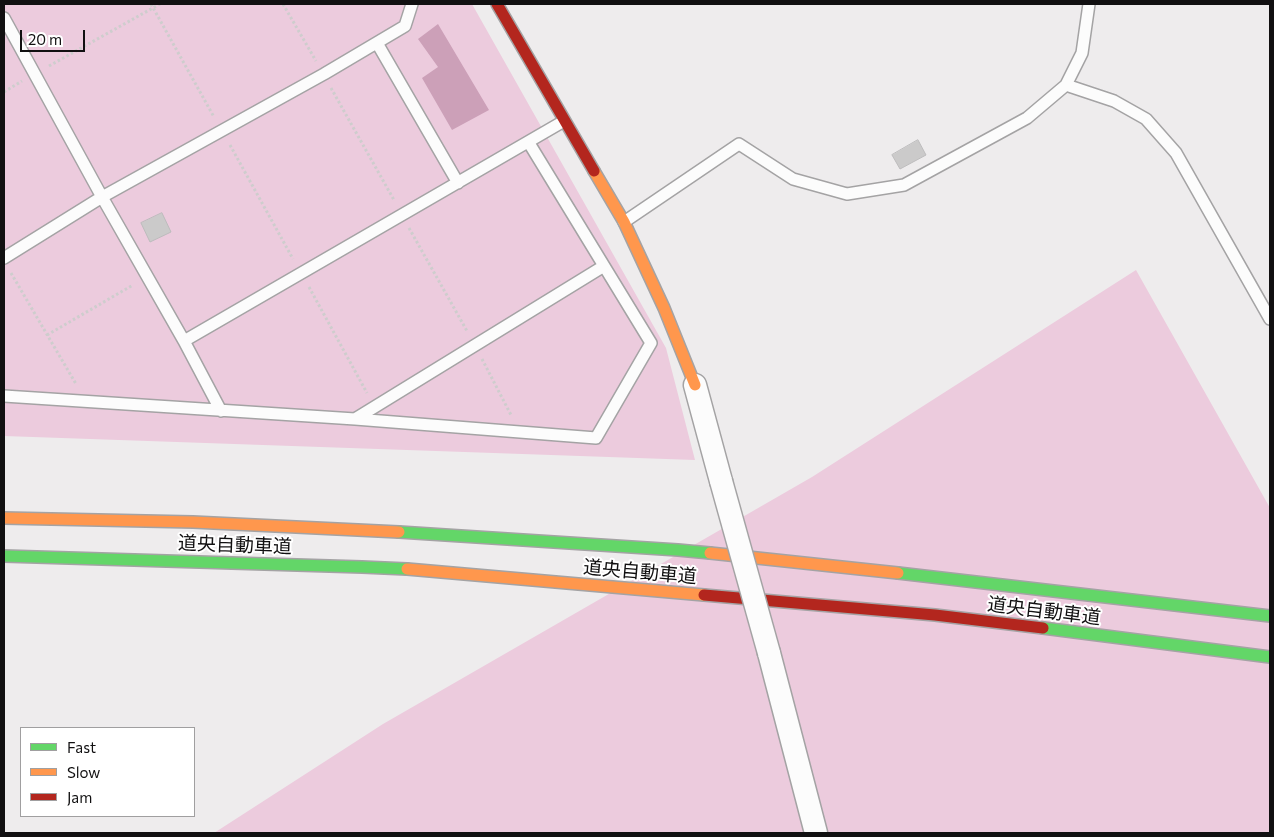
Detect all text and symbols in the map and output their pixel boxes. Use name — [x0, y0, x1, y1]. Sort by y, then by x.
scale bar — [22, 20, 88, 52]
text: 20 m — [28, 30, 62, 48]
street label: 道央自動車道 — [178, 532, 292, 558]
street label: 道央自動車道 — [582, 556, 698, 588]
street label: 道央自動車道 — [986, 593, 1102, 629]
legend — [20, 727, 195, 817]
text: Fast — [67, 738, 96, 756]
text: Slow — [67, 763, 100, 781]
text: Jam — [67, 788, 92, 806]

